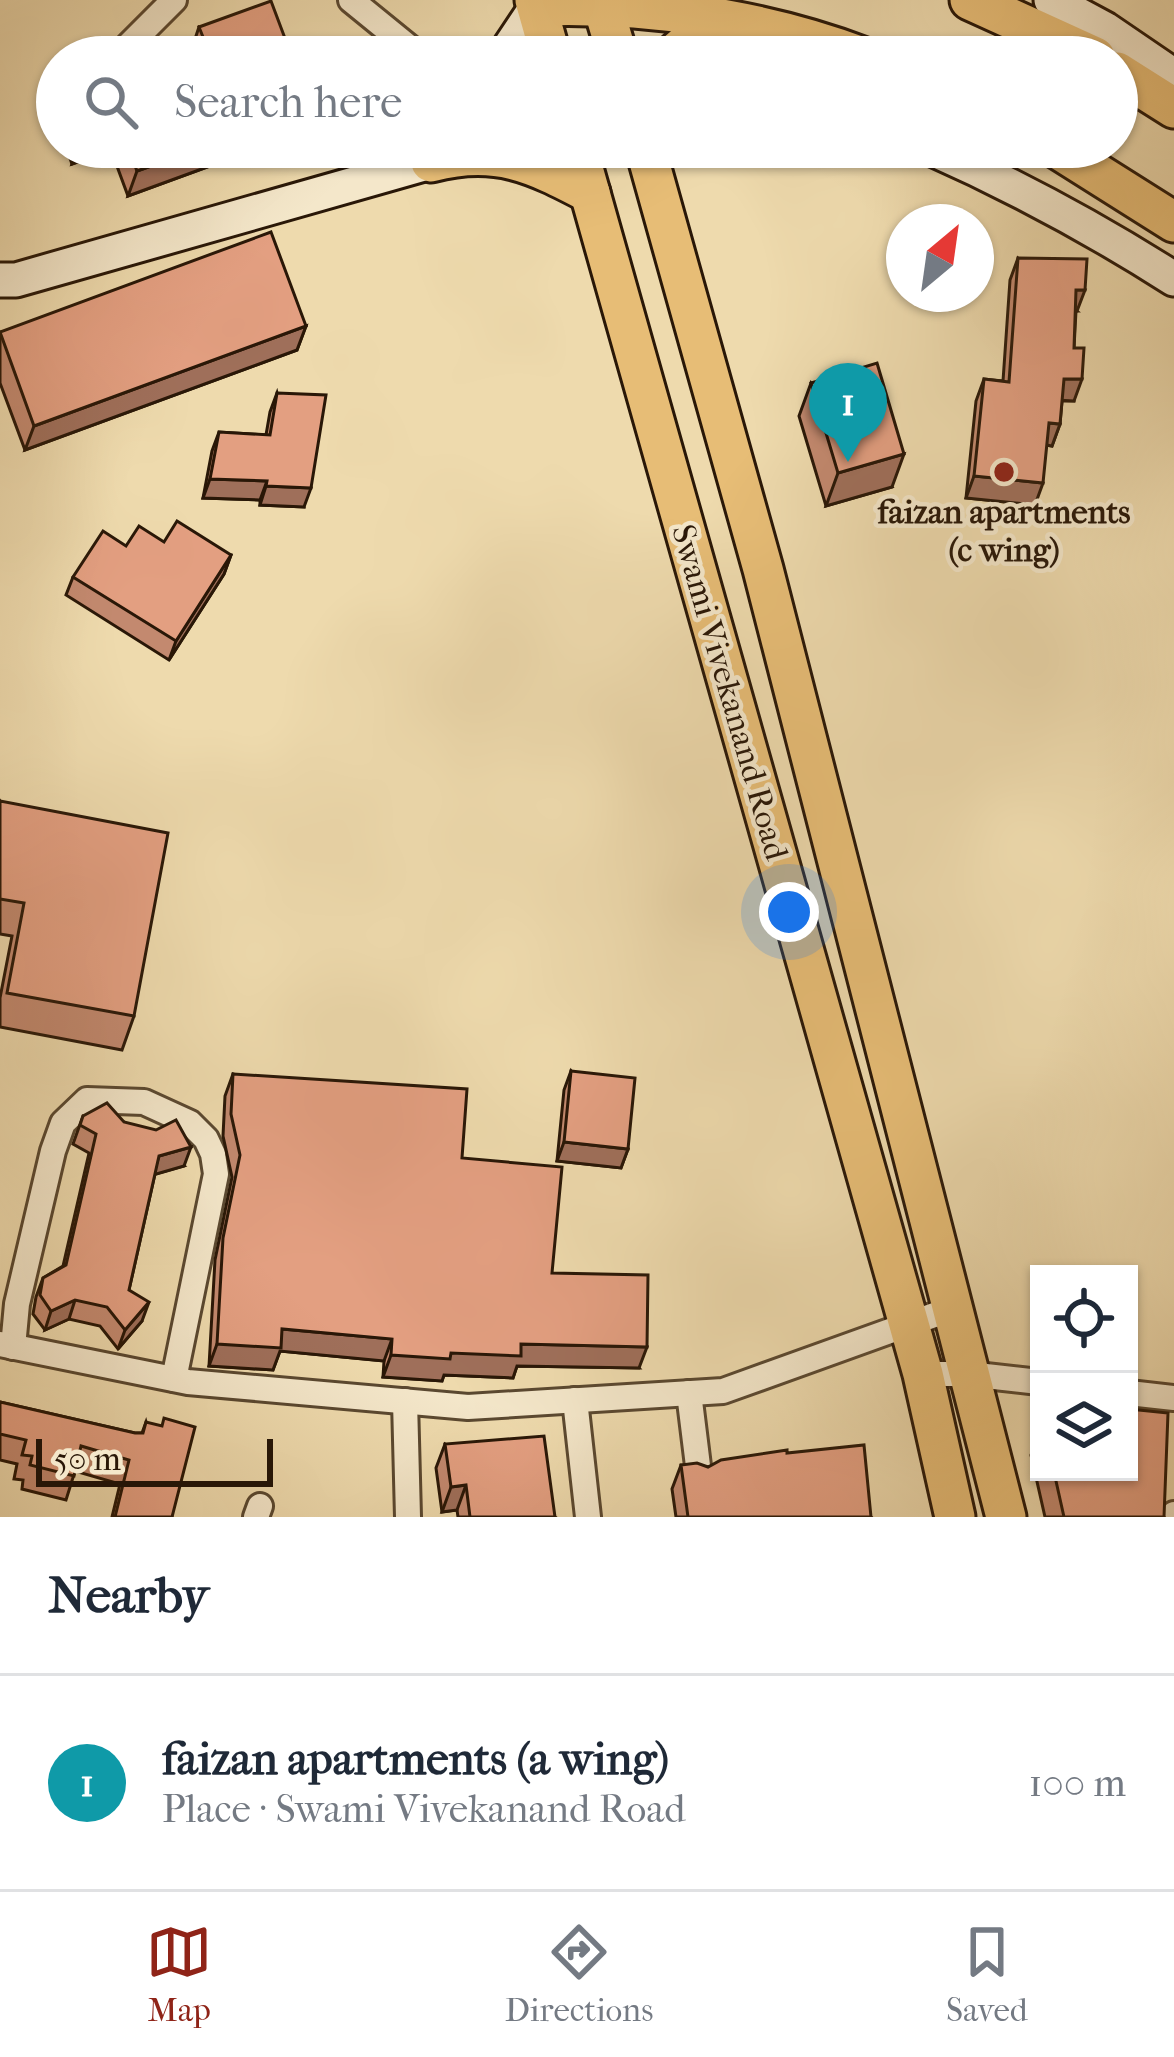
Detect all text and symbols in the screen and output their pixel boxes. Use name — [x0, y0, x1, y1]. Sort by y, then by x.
search box — [36, 36, 1138, 168]
icon: search — [78, 69, 144, 135]
text: Search here — [174, 76, 402, 129]
north arrow — [886, 204, 994, 312]
pin: 1 — [809, 363, 887, 462]
marker: faizan apartments (c wing) — [991, 459, 1017, 485]
place label: faizan apartments (c wing) — [877, 493, 1130, 570]
street label: Swami Vivekanand Road — [663, 520, 796, 866]
your location — [759, 882, 819, 942]
map controls — [1030, 1265, 1138, 1481]
button: locate — [1030, 1265, 1138, 1373]
button: layers — [1030, 1373, 1138, 1481]
scale bar — [36, 1433, 273, 1486]
text: 50 m — [54, 1440, 121, 1479]
text: Nearby — [48, 1565, 209, 1625]
text: faizan apartments (a wing) — [162, 1733, 669, 1786]
text: 1 — [80, 1760, 94, 1806]
text: 100 m — [1028, 1760, 1126, 1806]
text: Place · Swami Vivekanand Road — [162, 1786, 685, 1832]
tab: Map — [146, 1919, 212, 2030]
tab: Directions — [505, 1919, 653, 2030]
tab: Saved — [946, 1919, 1028, 2030]

